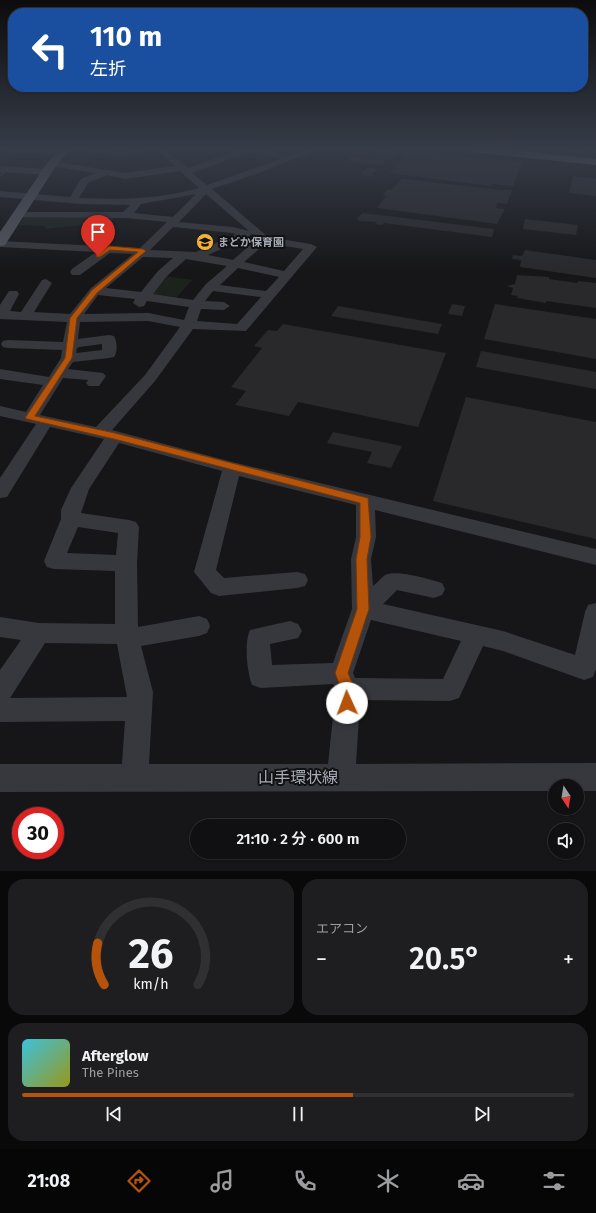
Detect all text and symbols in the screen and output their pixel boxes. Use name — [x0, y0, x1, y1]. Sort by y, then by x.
text: 110 m — [90, 20, 162, 53]
icon: left — [24, 24, 76, 76]
text: 左折 — [90, 58, 126, 80]
pin — [81, 215, 115, 256]
icon: arrive — [87, 221, 109, 243]
school or university icon: まどか保育園 — [195, 232, 215, 252]
place label: まどか保育園 — [218, 236, 284, 249]
position arrow — [326, 682, 368, 724]
street label: 山手環状線 — [258, 768, 338, 787]
north arrow — [548, 779, 584, 815]
map controls — [548, 779, 584, 859]
speed limit sign: 30 — [12, 807, 64, 859]
button: sound — [548, 823, 584, 859]
text: 21:10 · 2 分 · 600 m — [236, 830, 360, 848]
text: エアコン — [316, 921, 368, 936]
text: 26 — [129, 929, 173, 979]
text: 20.5° — [409, 941, 481, 977]
text: − — [316, 946, 327, 973]
text: + — [563, 946, 574, 973]
text: km/h — [133, 976, 169, 993]
text: Afterglow — [82, 1047, 148, 1065]
text: The Pines — [82, 1065, 139, 1080]
icon: previous — [103, 1103, 125, 1125]
icon: pause — [287, 1103, 309, 1125]
icon: next — [471, 1103, 493, 1125]
icon: directions — [125, 1167, 153, 1195]
icon: music — [208, 1167, 236, 1195]
icon: phone — [291, 1167, 319, 1195]
icon: climate — [374, 1167, 402, 1195]
icon: car — [457, 1167, 485, 1195]
icon: filters — [540, 1167, 568, 1195]
text: 21:08 — [28, 1170, 70, 1192]

